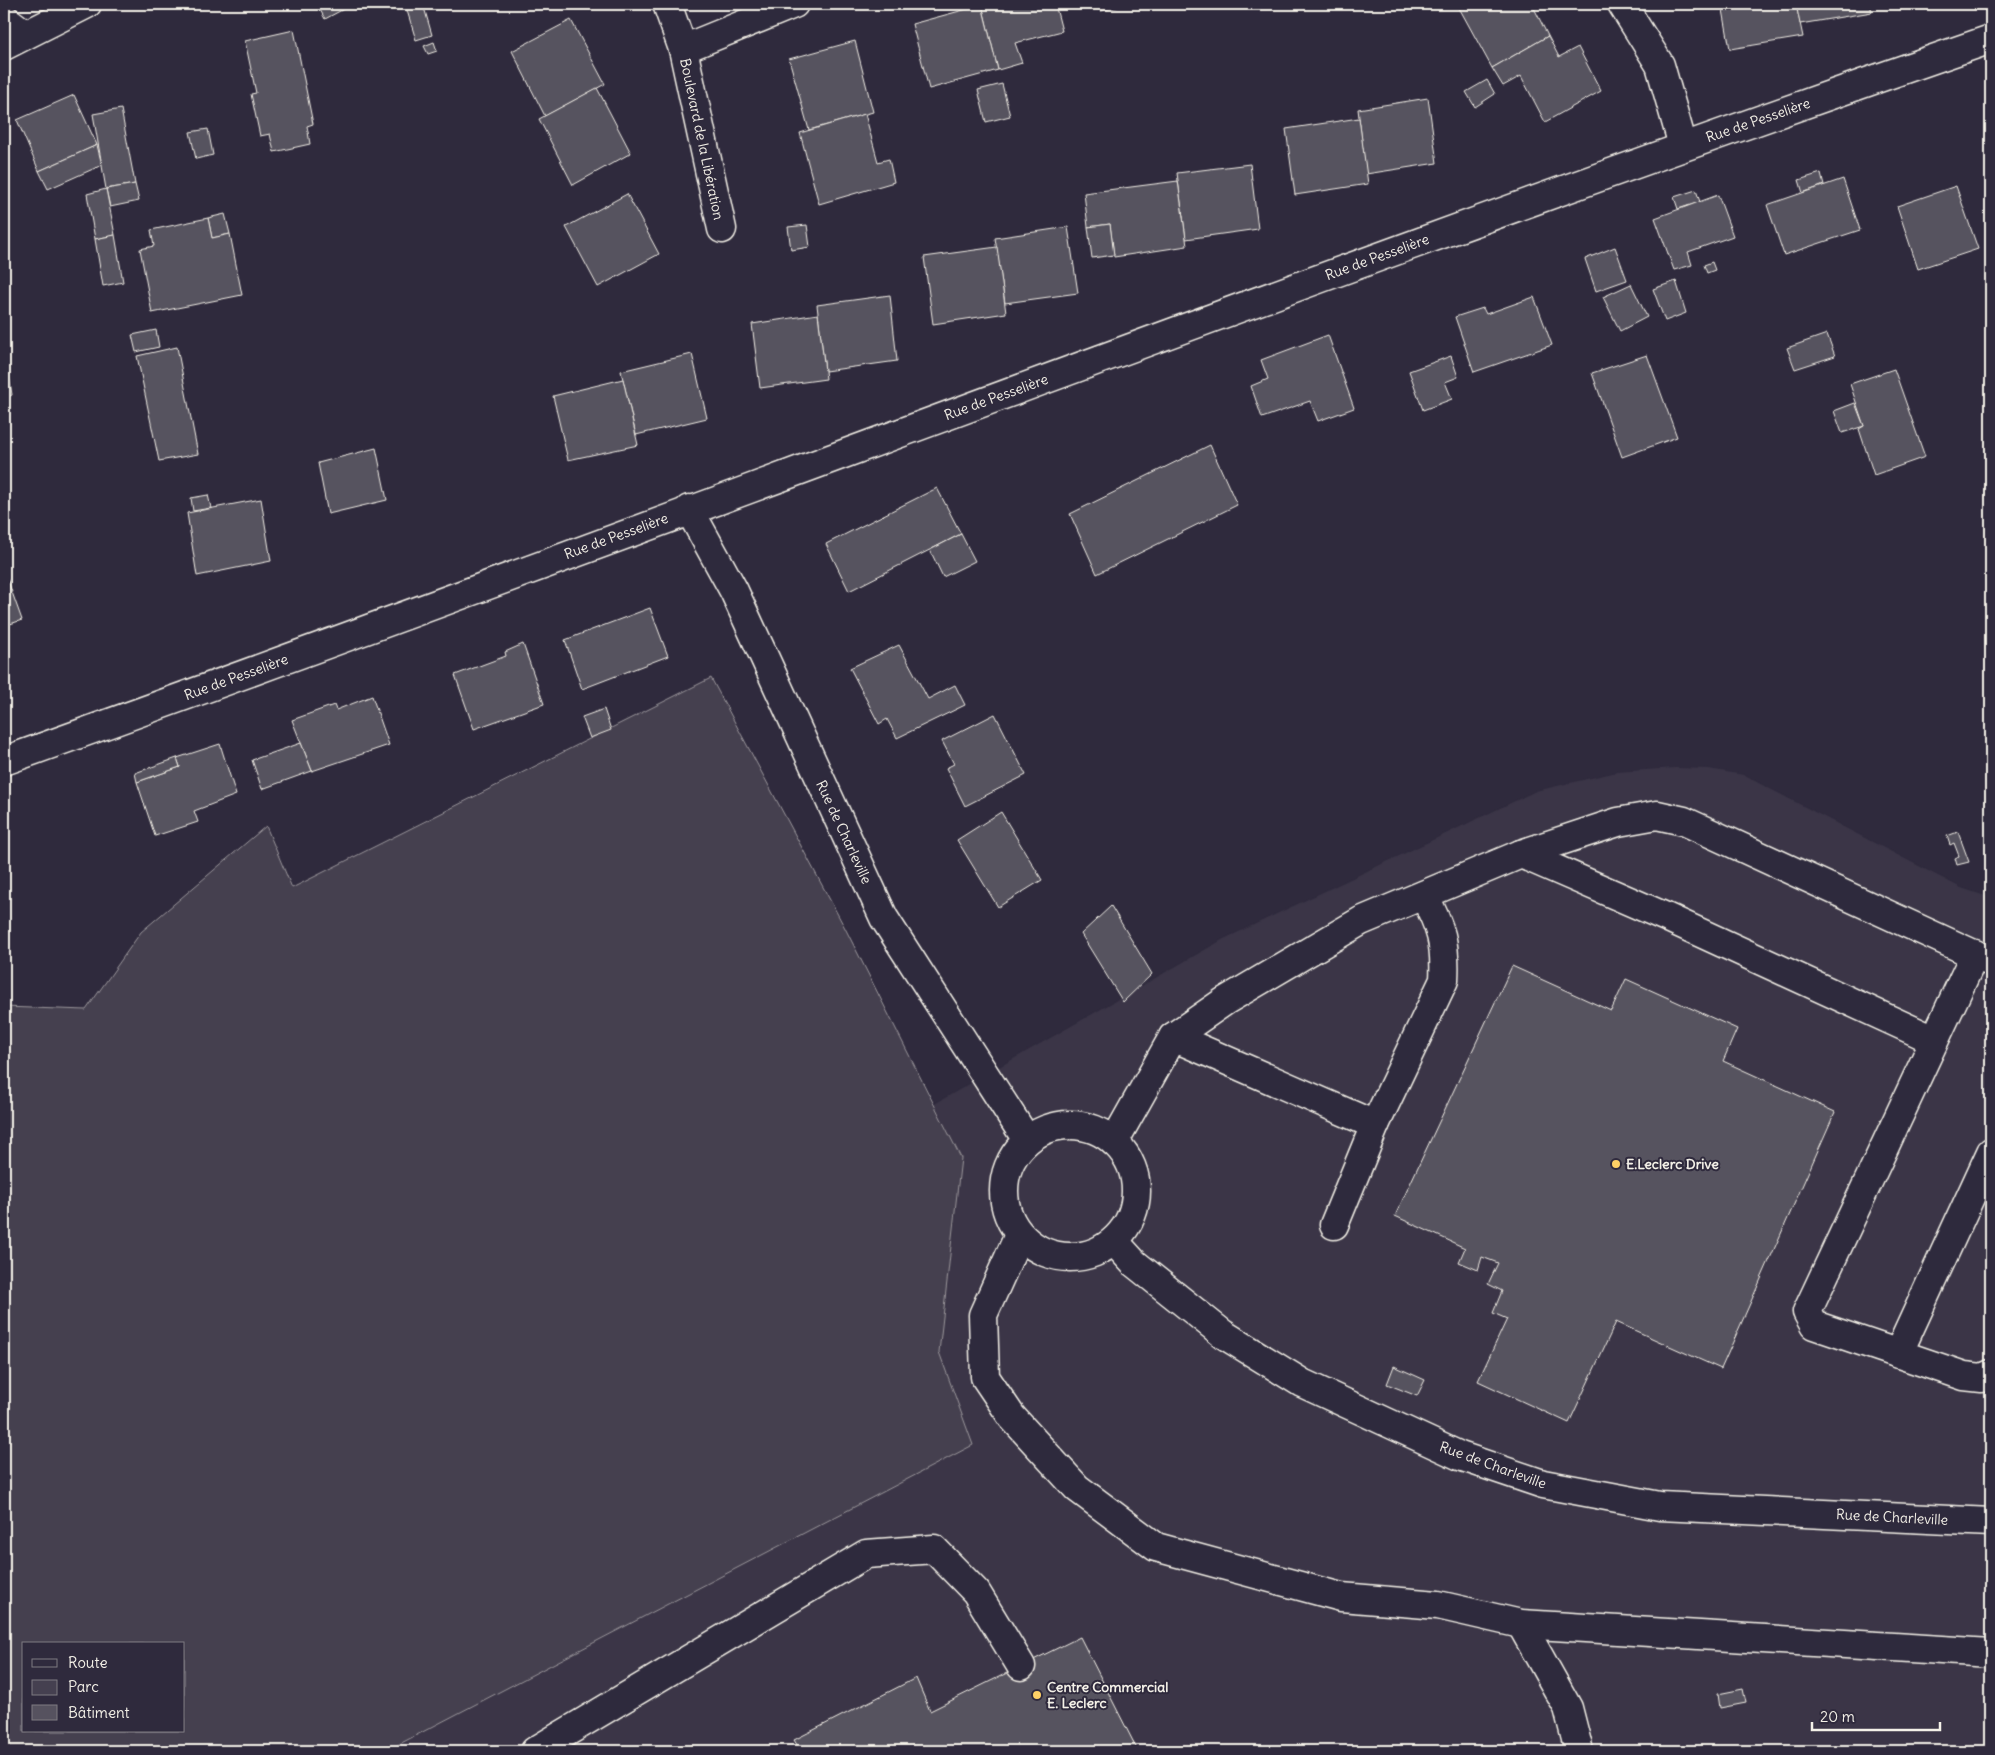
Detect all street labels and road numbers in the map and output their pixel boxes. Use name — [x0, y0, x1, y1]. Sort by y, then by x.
street label: Boulevard de la Libération — [676, 57, 728, 221]
street label: Rue de Pesselière — [1703, 94, 1813, 146]
street label: Rue de Pesselière — [1323, 230, 1431, 284]
street label: Rue de Pesselière — [942, 370, 1050, 424]
street label: Rue de Pesselière — [562, 509, 670, 563]
street label: Rue de Pesselière — [182, 650, 290, 704]
street label: Rue de Charleville — [812, 777, 876, 887]
street label: Rue de Charleville — [1437, 1437, 1549, 1493]
street label: Rue de Charleville — [1835, 1505, 1949, 1529]

